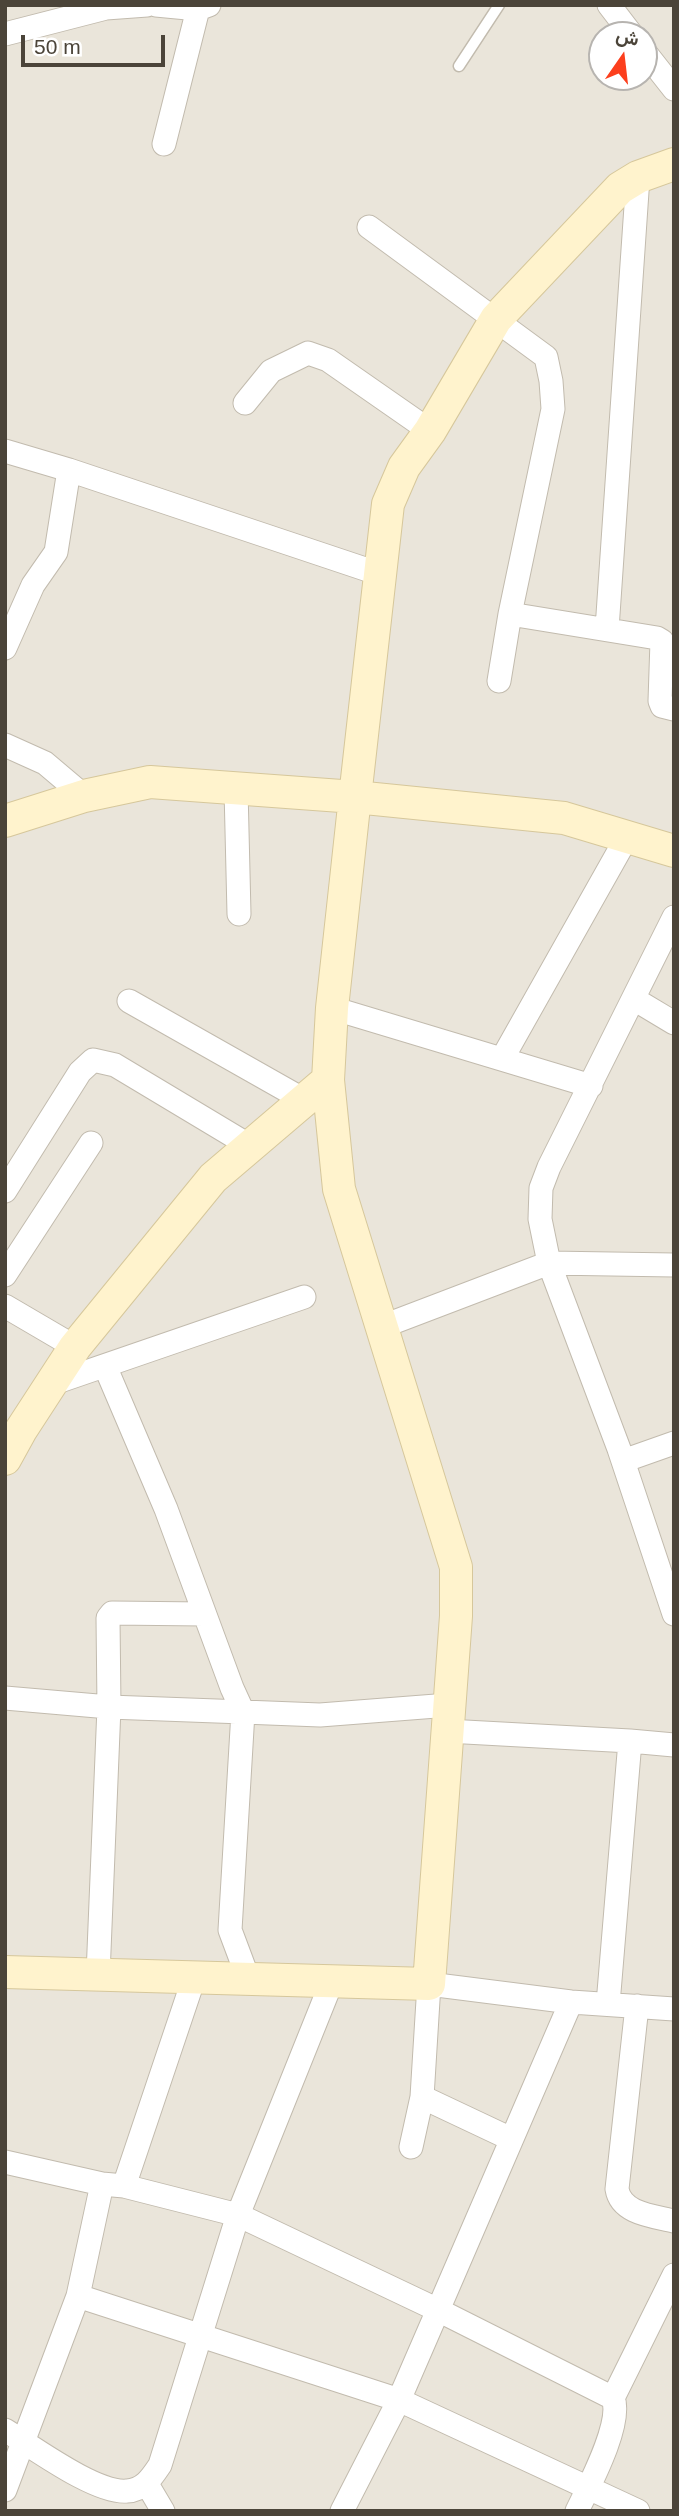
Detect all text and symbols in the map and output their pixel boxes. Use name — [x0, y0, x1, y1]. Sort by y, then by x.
scale bar — [24, 21, 168, 65]
north arrow — [588, 21, 658, 91]
text: ش — [614, 24, 641, 50]
text: 50 m — [34, 35, 81, 58]

